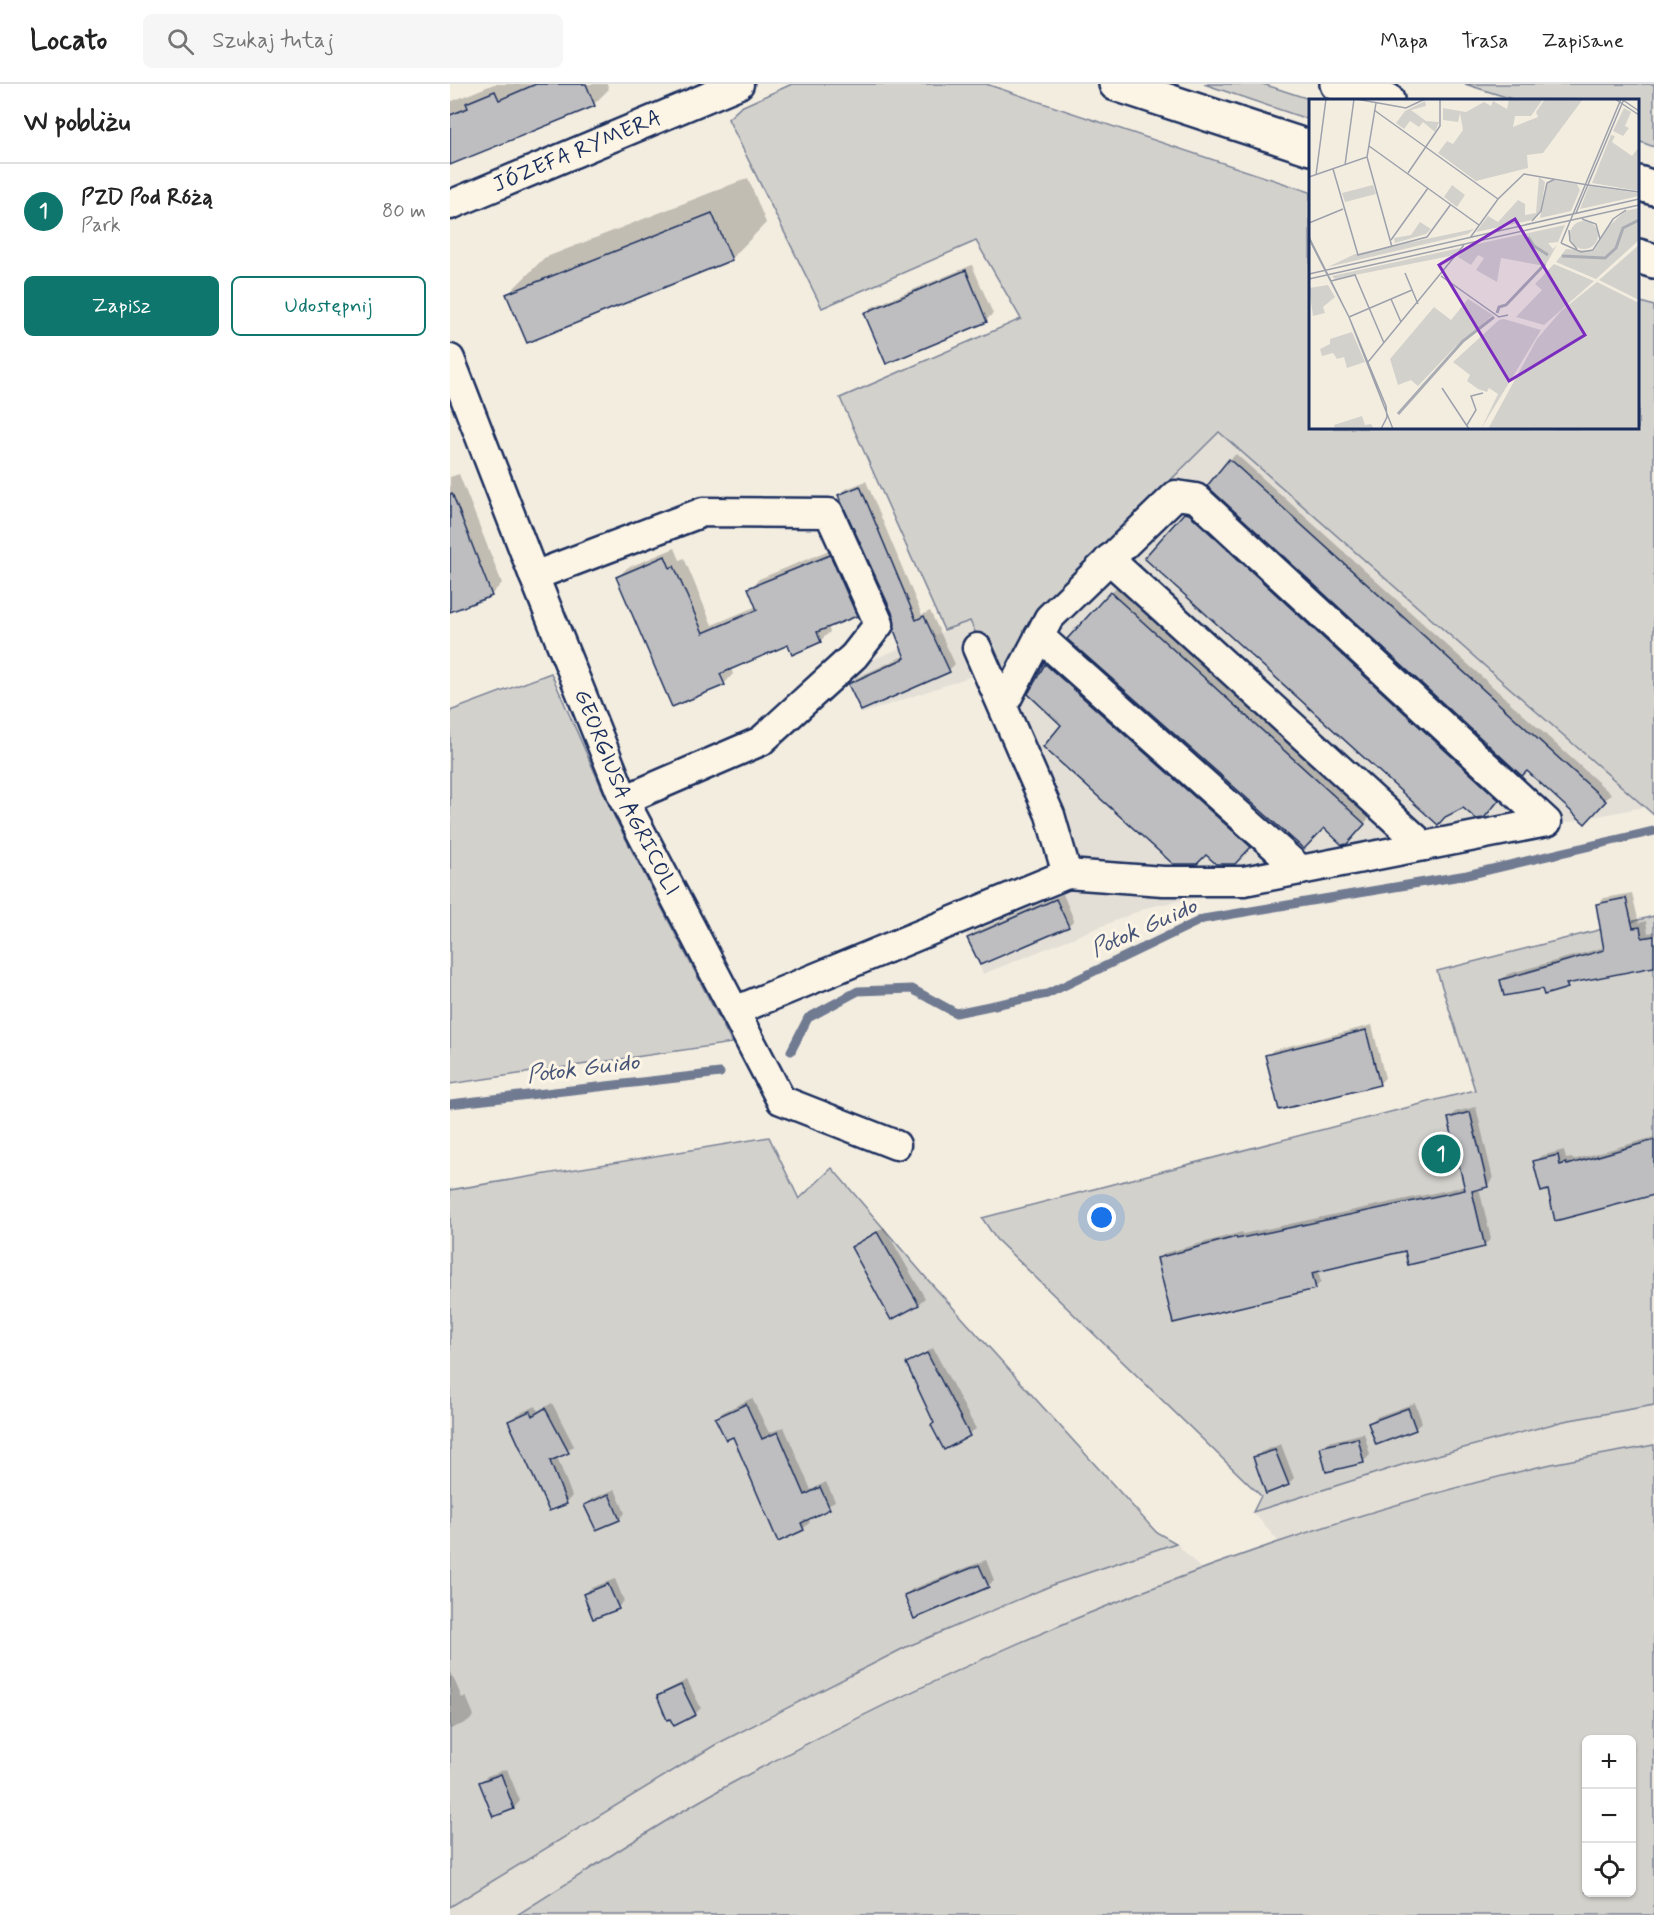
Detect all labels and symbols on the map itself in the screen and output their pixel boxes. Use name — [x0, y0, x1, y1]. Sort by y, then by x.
inset map — [1309, 99, 1639, 429]
street label: JÓZEFA RYMERA — [489, 104, 666, 199]
street label: GEORGIUSA AGRICOLI — [567, 685, 685, 900]
water label: Potok Guido — [1086, 890, 1203, 965]
water label: Potok Guido — [525, 1047, 642, 1091]
pin: 1 — [1422, 1132, 1460, 1176]
your location — [1087, 1203, 1116, 1232]

